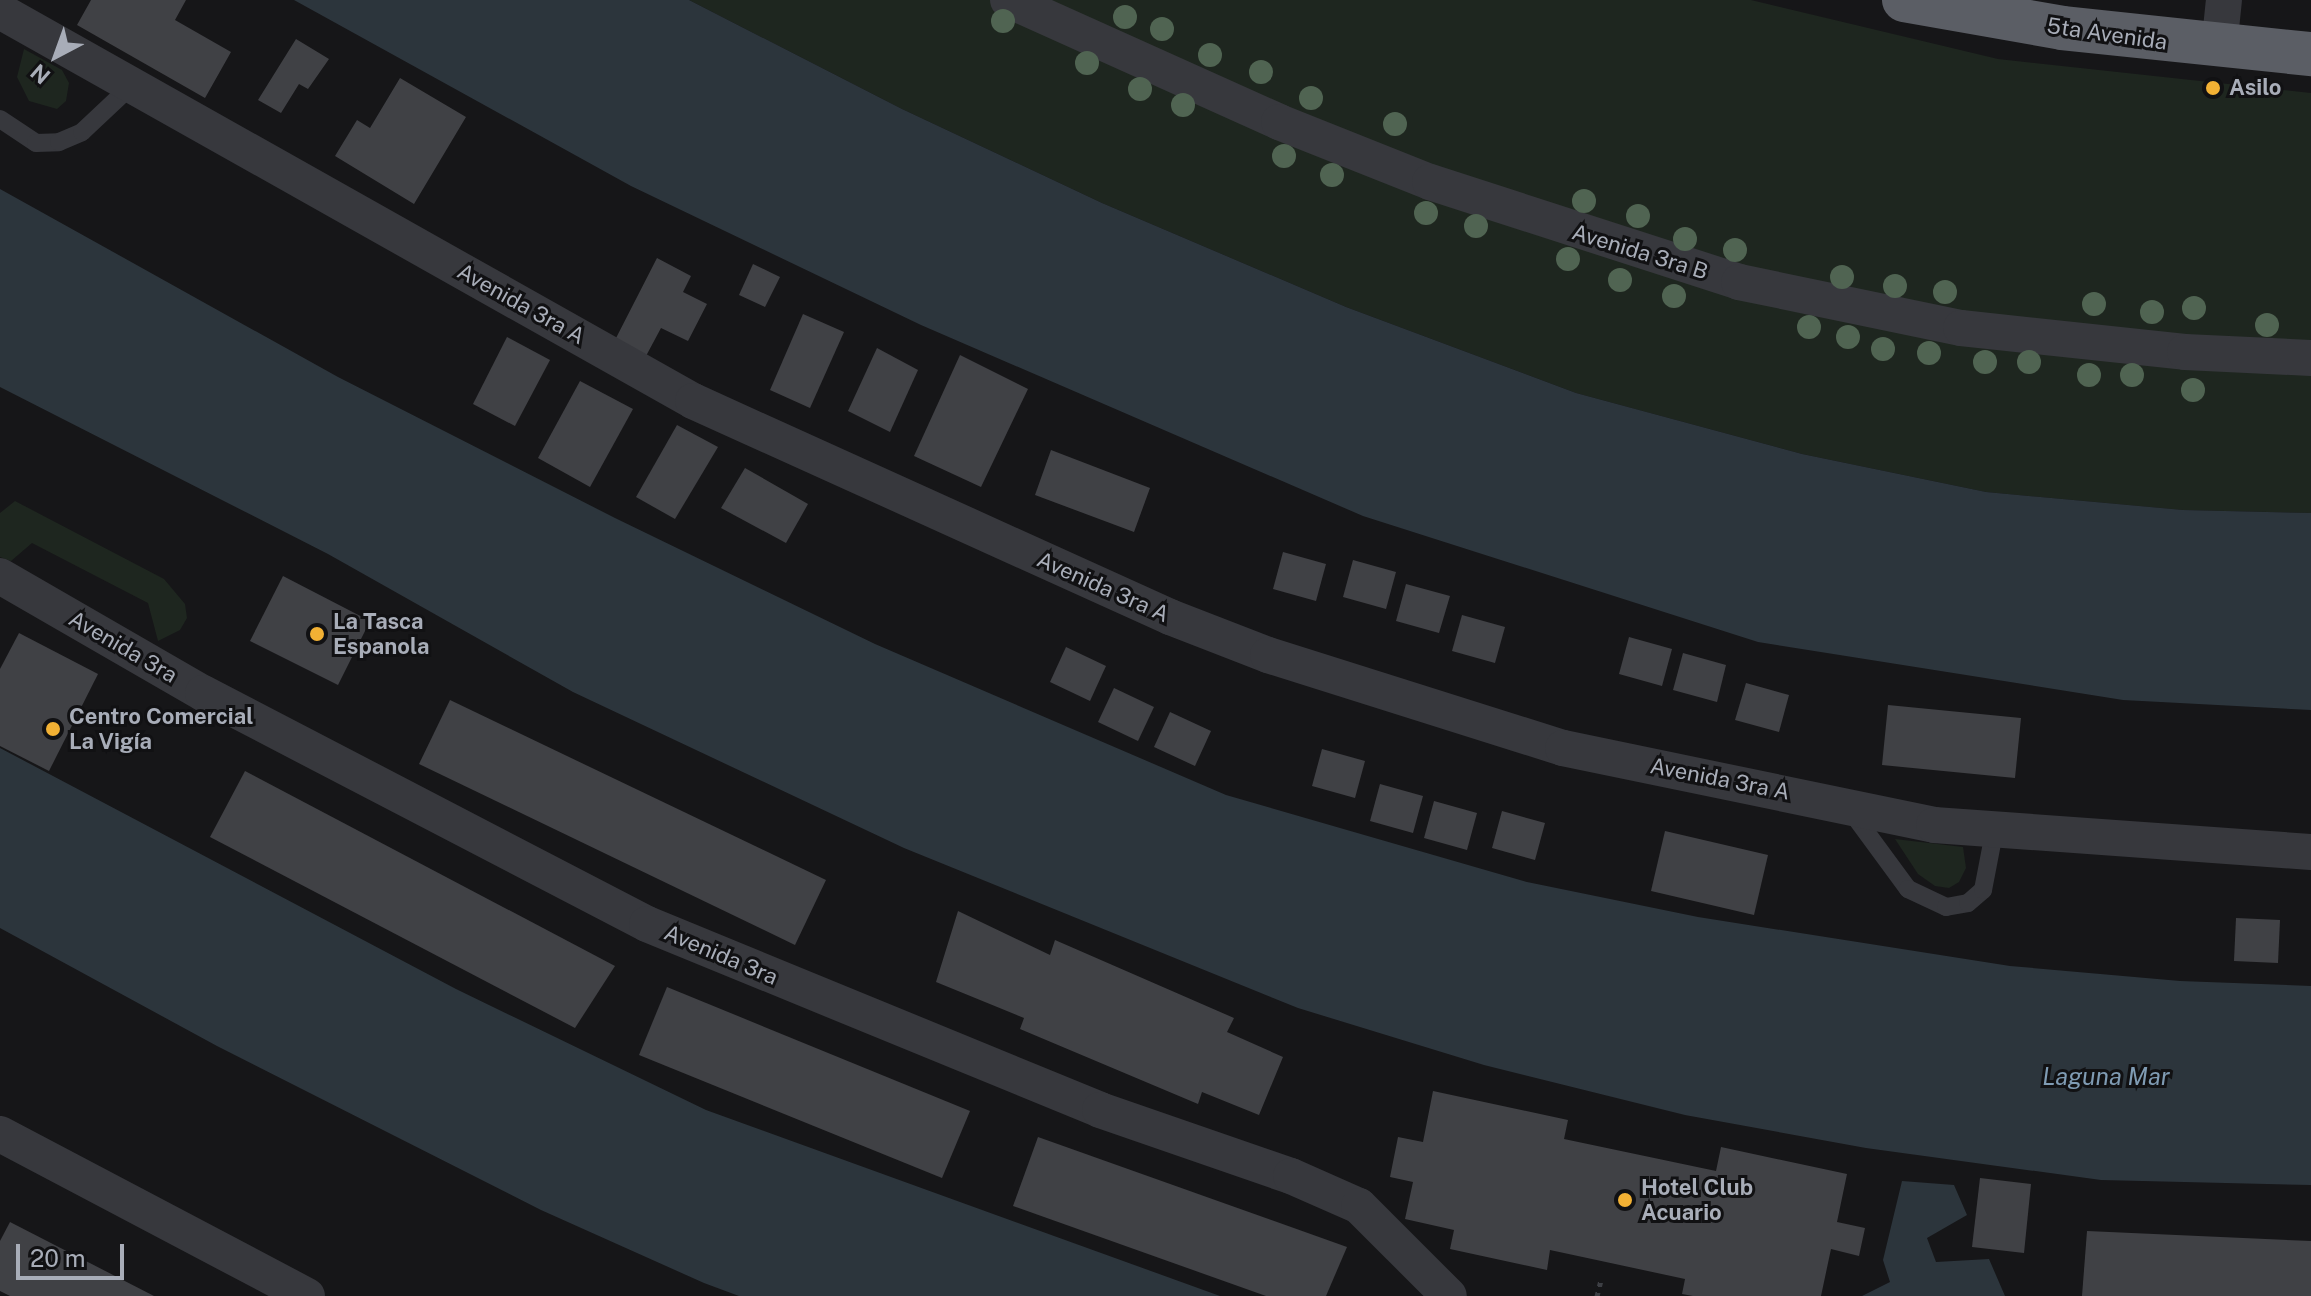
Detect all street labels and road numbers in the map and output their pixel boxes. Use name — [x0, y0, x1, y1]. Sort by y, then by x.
street label: 5ta Avenida — [2045, 12, 2169, 56]
street label: Avenida 3ra B — [1569, 219, 1711, 285]
street label: Avenida 3ra A — [453, 258, 589, 350]
street label: Avenida 3ra A — [1033, 546, 1173, 628]
street label: Avenida 3ra — [64, 605, 182, 689]
street label: Avenida 3ra A — [1648, 753, 1792, 805]
street label: Avenida 3ra — [660, 919, 782, 991]

